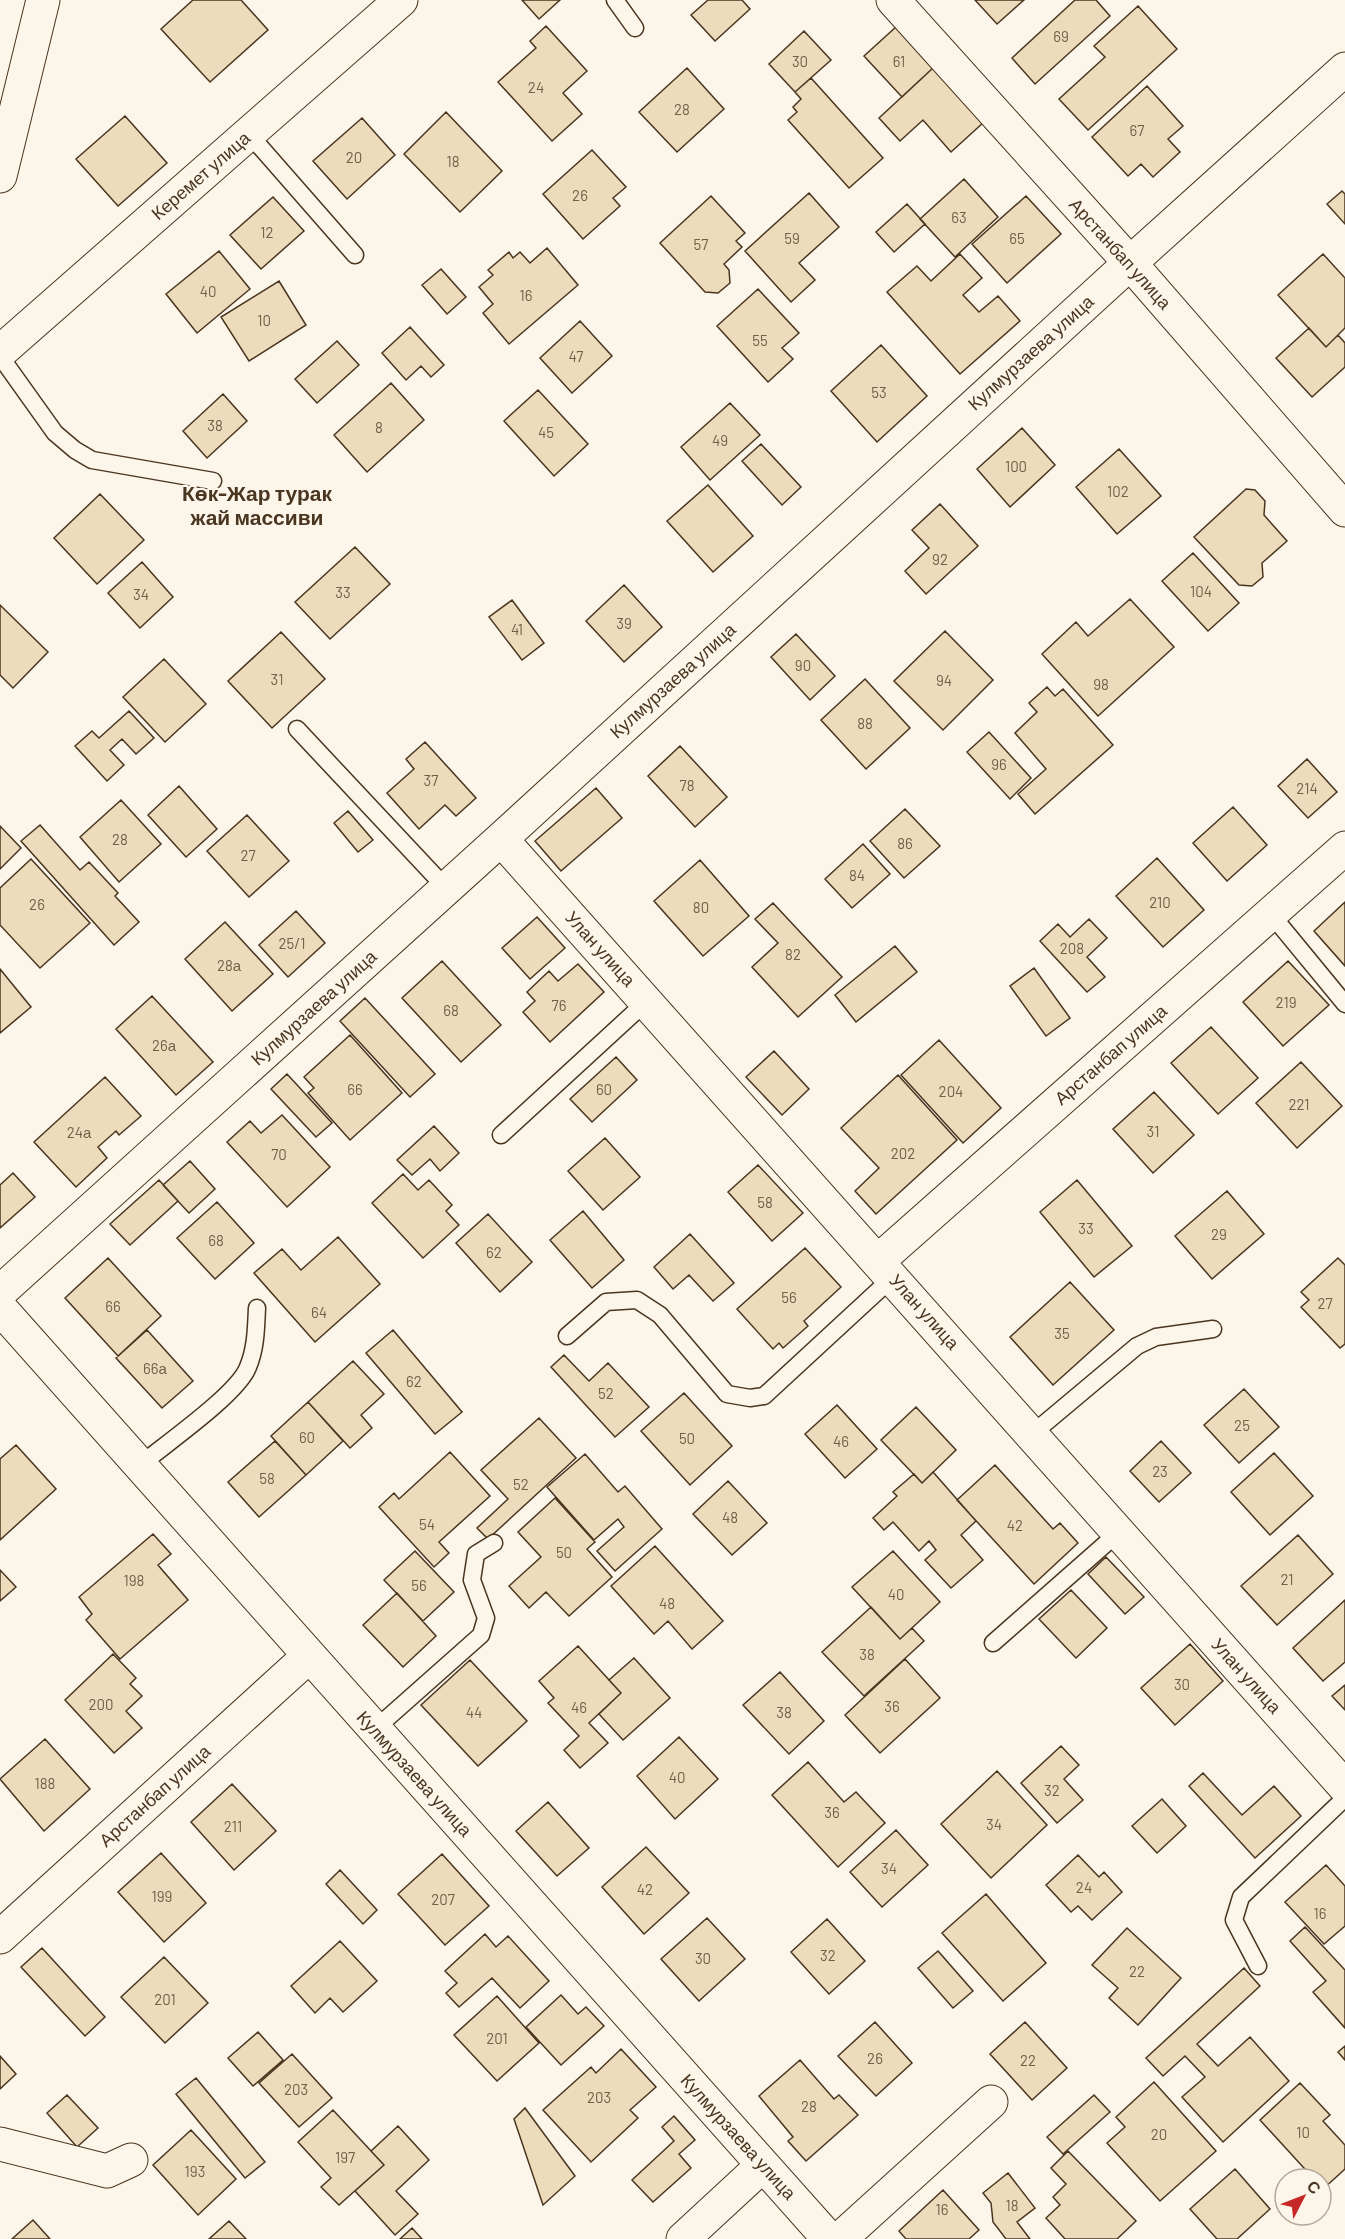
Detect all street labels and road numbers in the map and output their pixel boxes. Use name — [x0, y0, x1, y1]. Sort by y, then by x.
street label: Керемет улица — [146, 126, 255, 224]
street label: Арстанбап улица — [1065, 193, 1177, 314]
street label: Кулмурзаева улица — [963, 289, 1098, 414]
street label: Кулмурзаева улица — [605, 617, 740, 742]
street label: Улан улица — [561, 906, 641, 991]
street label: Кулмурзаева улица — [246, 944, 381, 1069]
street label: Арстанбап улица — [1050, 999, 1172, 1109]
street label: Улан улица — [885, 1269, 965, 1354]
street label: Улан улица — [1207, 1633, 1287, 1718]
street label: Кулмурзаева улица — [353, 1706, 478, 1841]
street label: Арстанбап улица — [94, 1739, 215, 1851]
street label: Кулмурзаева улица — [677, 2069, 802, 2204]

